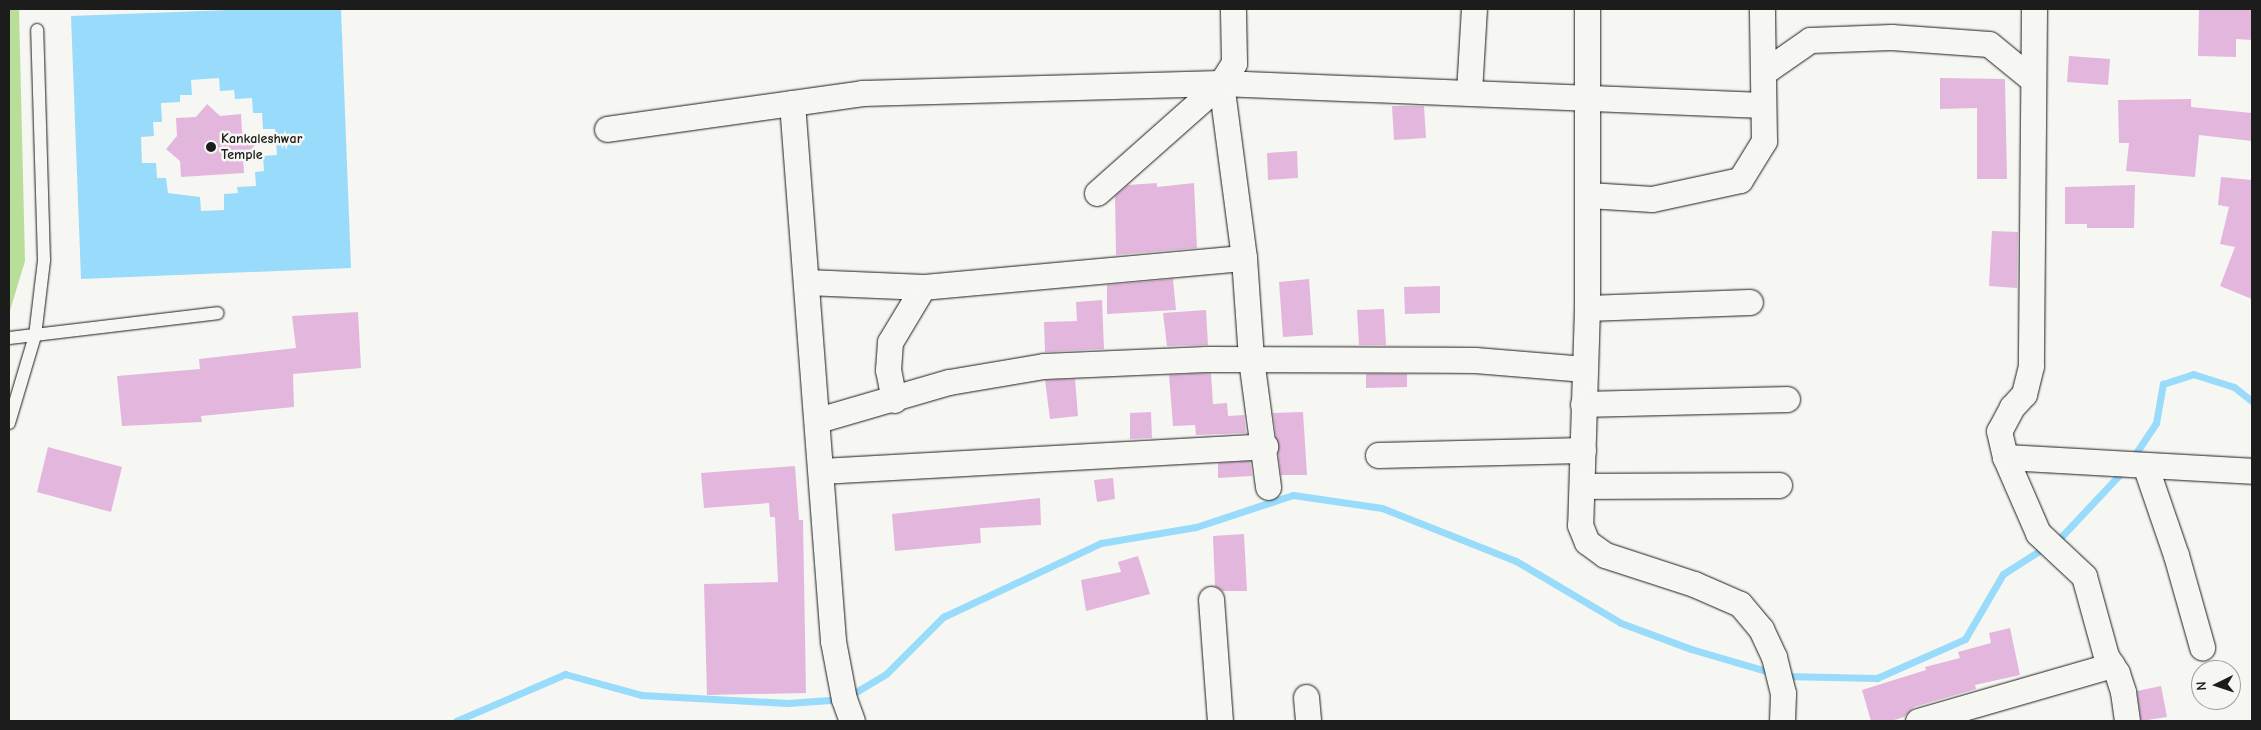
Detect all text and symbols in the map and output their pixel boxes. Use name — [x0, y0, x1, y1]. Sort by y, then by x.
place label: Kankaleshwar Temple — [221, 131, 302, 164]
marker: Kankaleshwar Temple — [205, 141, 217, 153]
north arrow — [2191, 660, 2241, 710]
text: N — [2193, 681, 2210, 691]

